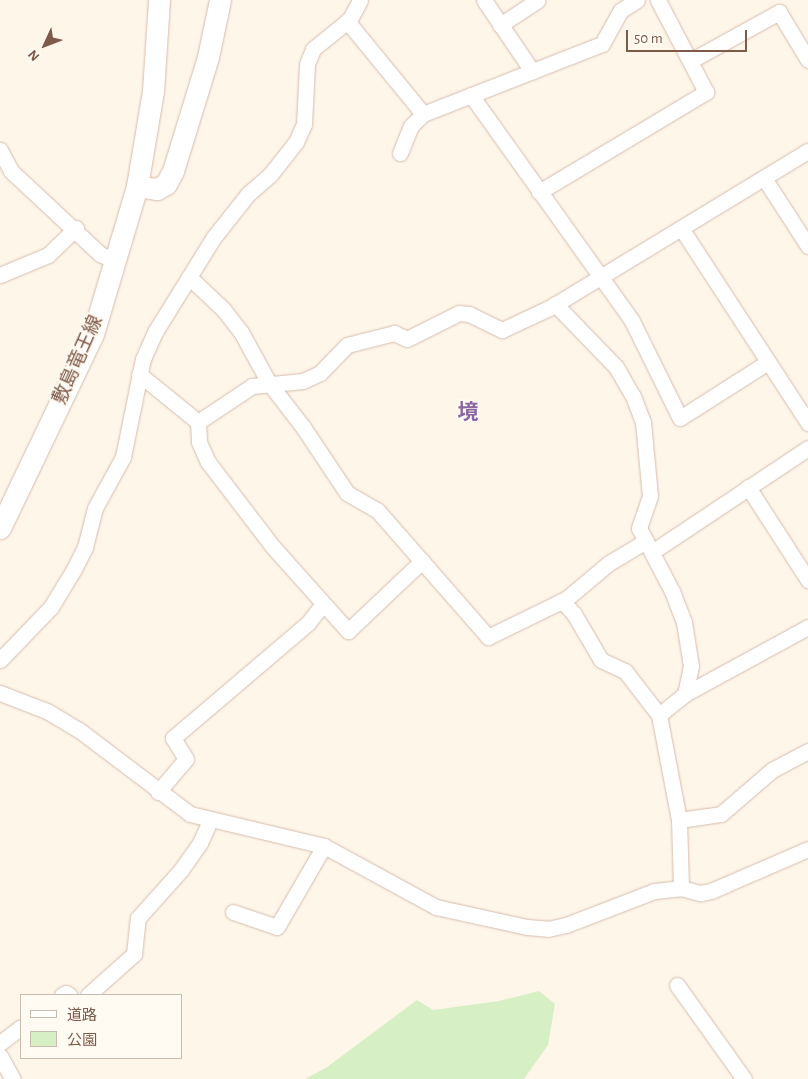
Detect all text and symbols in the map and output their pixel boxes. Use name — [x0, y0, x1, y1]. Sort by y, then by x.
north arrow — [20, 20, 70, 70]
scale bar — [628, 20, 749, 52]
text: 50 m — [634, 31, 663, 46]
text: N — [26, 47, 42, 64]
street label: 敷島竜王線 — [48, 312, 108, 408]
district label: 境 — [458, 400, 478, 426]
legend — [20, 994, 182, 1059]
text: 道路 — [67, 1008, 97, 1023]
text: 公園 — [67, 1033, 97, 1048]

